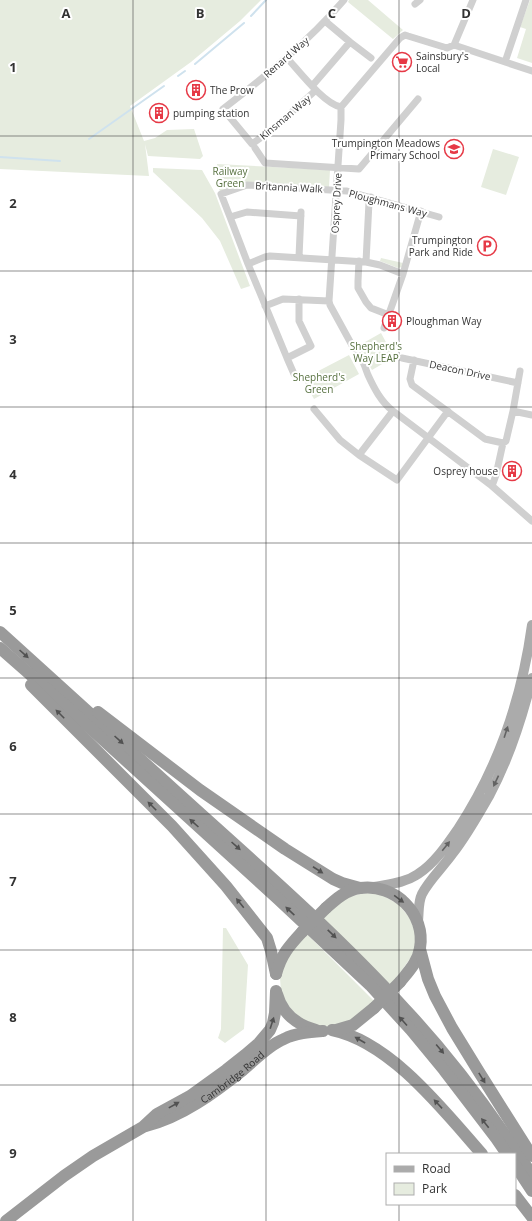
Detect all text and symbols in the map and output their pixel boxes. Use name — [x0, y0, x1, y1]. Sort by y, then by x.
text: A — [62, 4, 71, 22]
text: B — [196, 4, 205, 22]
text: C — [328, 4, 336, 22]
text: D — [461, 4, 471, 22]
street label: Renard Way — [260, 33, 312, 81]
place label: Sainsbury's Local — [416, 49, 469, 75]
supermarket icon: Sainsbury's Local — [391, 51, 413, 73]
text: 1 — [9, 58, 17, 76]
building icon: The Prow — [185, 79, 207, 101]
place label: The Prow — [210, 83, 254, 97]
street label: Kinsman Way — [256, 91, 314, 143]
building icon: pumping station — [148, 102, 170, 124]
place label: pumping station — [173, 106, 249, 120]
place label: Trumpington Meadows Primary School — [332, 136, 440, 162]
school or university icon: Trumpington Meadows Primary School — [443, 138, 465, 160]
park label: Railway Green — [212, 164, 249, 190]
street label: Osprey Drive — [327, 172, 345, 234]
street label: Britannia Walk — [255, 178, 324, 196]
street label: Ploughmans Way — [347, 186, 430, 220]
text: 2 — [9, 194, 17, 212]
place label: Trumpington Park and Ride — [409, 233, 473, 259]
parking icon: Trumpington Park and Ride — [476, 235, 498, 257]
building icon: Ploughman Way — [381, 310, 403, 332]
place label: Ploughman Way — [406, 314, 483, 328]
text: 3 — [9, 330, 17, 348]
park label: Shepherd's Way LEAP — [350, 339, 402, 365]
street label: Deacon Drive — [428, 357, 492, 383]
park label: Shepherd's Green — [293, 370, 345, 396]
building icon: Osprey house — [501, 460, 523, 482]
place label: Osprey house — [433, 464, 498, 478]
text: 4 — [9, 465, 17, 483]
text: 5 — [9, 601, 17, 619]
one-way arrow — [19, 650, 29, 659]
one-way arrow — [55, 709, 65, 719]
one-way arrow — [503, 725, 509, 737]
one-way arrow — [114, 736, 124, 745]
text: 6 — [9, 737, 17, 755]
one-way arrow — [493, 775, 499, 786]
one-way arrow — [147, 801, 157, 811]
one-way arrow — [190, 819, 199, 828]
one-way arrow — [231, 841, 241, 851]
one-way arrow — [441, 841, 450, 851]
one-way arrow — [312, 867, 324, 874]
text: 7 — [9, 872, 17, 890]
one-way arrow — [394, 894, 405, 903]
one-way arrow — [235, 898, 244, 909]
one-way arrow — [285, 906, 296, 915]
one-way arrow — [326, 930, 337, 939]
text: 8 — [9, 1008, 17, 1026]
one-way arrow — [269, 1016, 275, 1028]
one-way arrow — [399, 1017, 408, 1026]
one-way arrow — [354, 1037, 366, 1044]
one-way arrow — [436, 1044, 445, 1055]
street label: Cambridge Road — [198, 1048, 267, 1106]
one-way arrow — [478, 1072, 486, 1083]
one-way arrow — [433, 1099, 443, 1109]
one-way arrow — [168, 1101, 180, 1108]
one-way arrow — [480, 1117, 489, 1128]
text: 9 — [9, 1144, 17, 1162]
legend — [386, 1153, 516, 1205]
text: Road — [422, 1160, 451, 1177]
text: Park — [422, 1180, 448, 1197]

